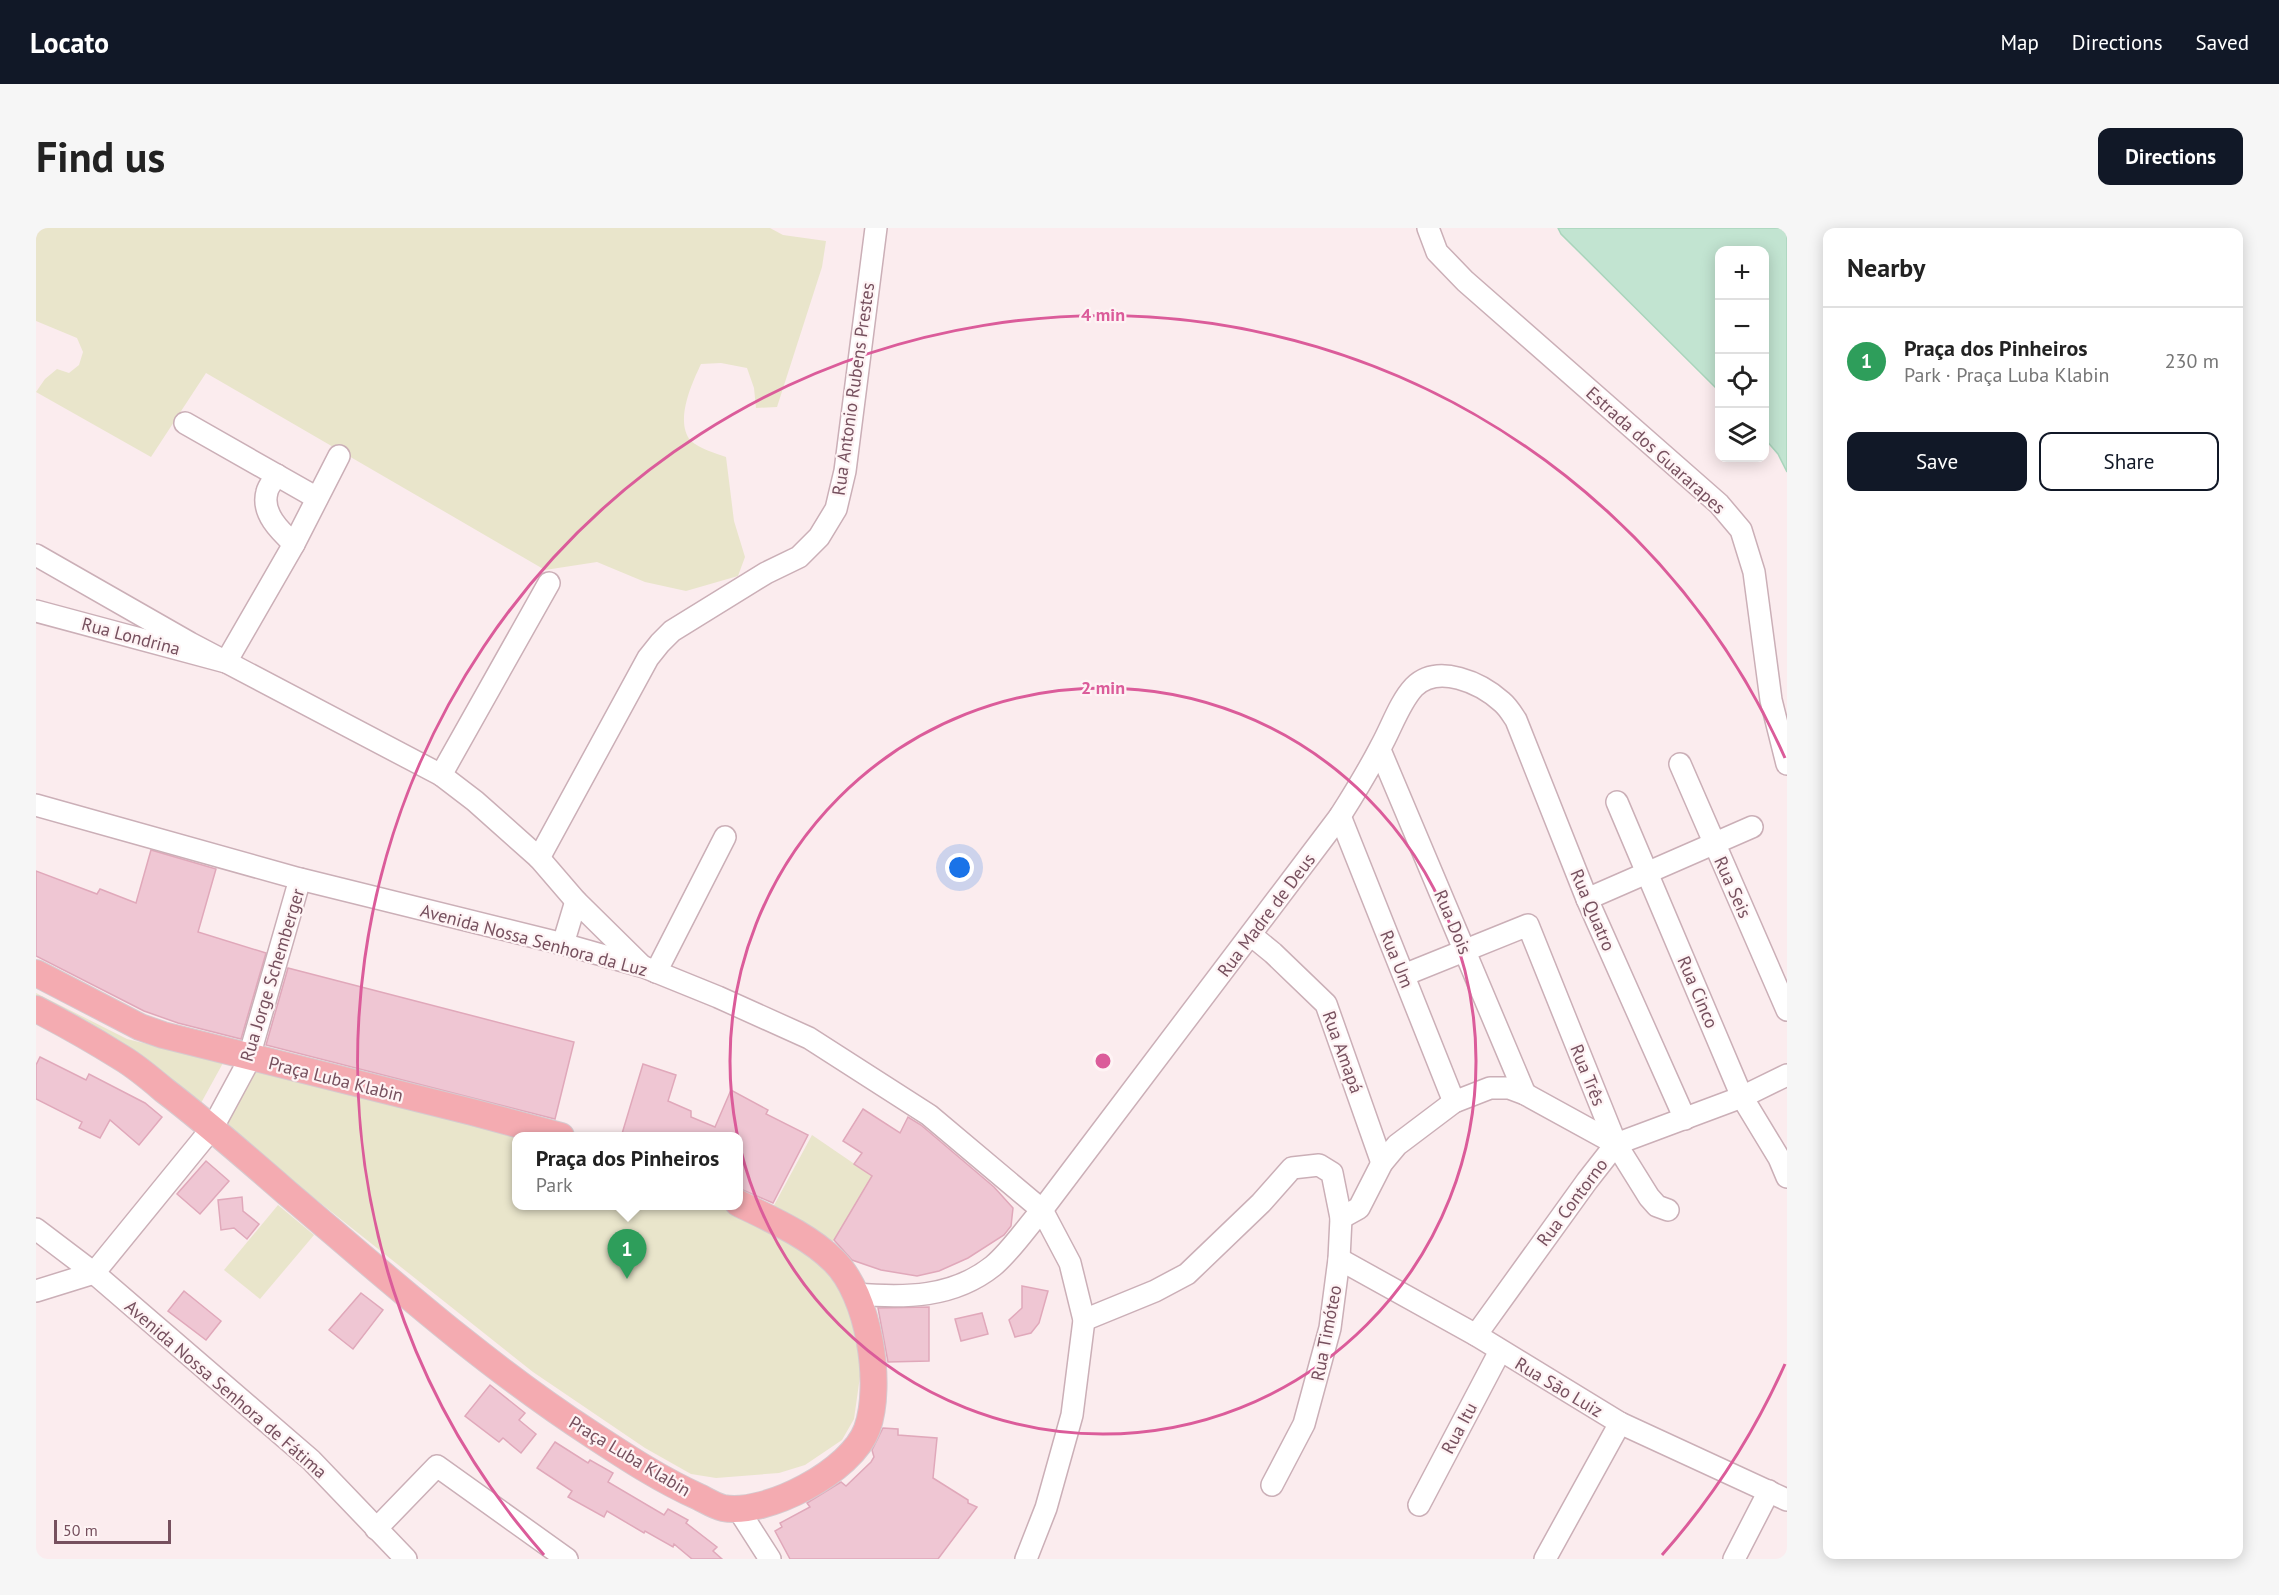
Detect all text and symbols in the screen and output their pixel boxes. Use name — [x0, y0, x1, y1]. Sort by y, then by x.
text: Locato — [30, 24, 109, 61]
text: Map — [2000, 29, 2039, 56]
text: Directions — [2072, 29, 2163, 56]
text: Saved — [2196, 29, 2249, 56]
button: Directions — [2098, 128, 2243, 185]
text: Find us — [36, 129, 165, 184]
map controls — [1715, 246, 1769, 462]
button: + — [1715, 246, 1769, 300]
text: Nearby — [1847, 251, 1925, 284]
street label: Rua Antonio Rubens Prestes — [827, 281, 879, 497]
button: − — [1715, 300, 1769, 354]
text: 4 min — [1081, 303, 1125, 326]
text: Praça dos Pinheiros — [1904, 334, 2088, 362]
text: 1 — [1861, 348, 1872, 374]
text: 230 m — [2165, 348, 2219, 374]
button: locate — [1715, 354, 1769, 408]
text: Park · Praça Luba Klabin — [1904, 362, 2110, 388]
street label: Estrada dos Guararapes — [1582, 381, 1730, 519]
button: layers — [1715, 408, 1769, 462]
button: Save — [1847, 432, 2027, 491]
button: Share — [2039, 432, 2219, 491]
street label: Rua Londrina — [79, 612, 183, 660]
text: 2 min — [1081, 676, 1125, 699]
street label: Rua Madre de Deus — [1212, 849, 1320, 981]
your location — [945, 853, 974, 882]
street label: Rua Seis — [1709, 853, 1757, 921]
street label: Rua Quatro — [1565, 866, 1621, 954]
street label: Rua Jorge Schemberger — [235, 886, 309, 1064]
street label: Rua Dois — [1429, 886, 1477, 958]
street label: Avenida Nossa Senhora da Luz — [418, 899, 650, 981]
street label: Rua Um — [1375, 927, 1419, 991]
street label: Rua Cinco — [1673, 952, 1723, 1032]
street label: Rua Amapá — [1317, 1008, 1369, 1096]
street label: Rua Três — [1565, 1041, 1611, 1109]
street label: Praça Luba Klabin — [266, 1051, 406, 1107]
centre of rings — [1093, 1051, 1113, 1071]
popup — [512, 1132, 743, 1210]
text: Praça dos Pinheiros — [536, 1144, 719, 1172]
street label: Rua Contorno — [1531, 1153, 1613, 1251]
text: Park — [536, 1172, 573, 1198]
pin: 1 — [608, 1230, 646, 1279]
street label: Rua Timóteo — [1305, 1283, 1347, 1383]
street label: Avenida Nossa Senhora de Fátima — [120, 1295, 332, 1483]
street label: Rua São Luiz — [1511, 1352, 1607, 1422]
street label: Rua Itu — [1436, 1398, 1482, 1458]
street label: Praça Luba Klabin — [565, 1411, 695, 1501]
scale bar — [54, 1517, 171, 1544]
text: 50 m — [63, 1520, 98, 1540]

